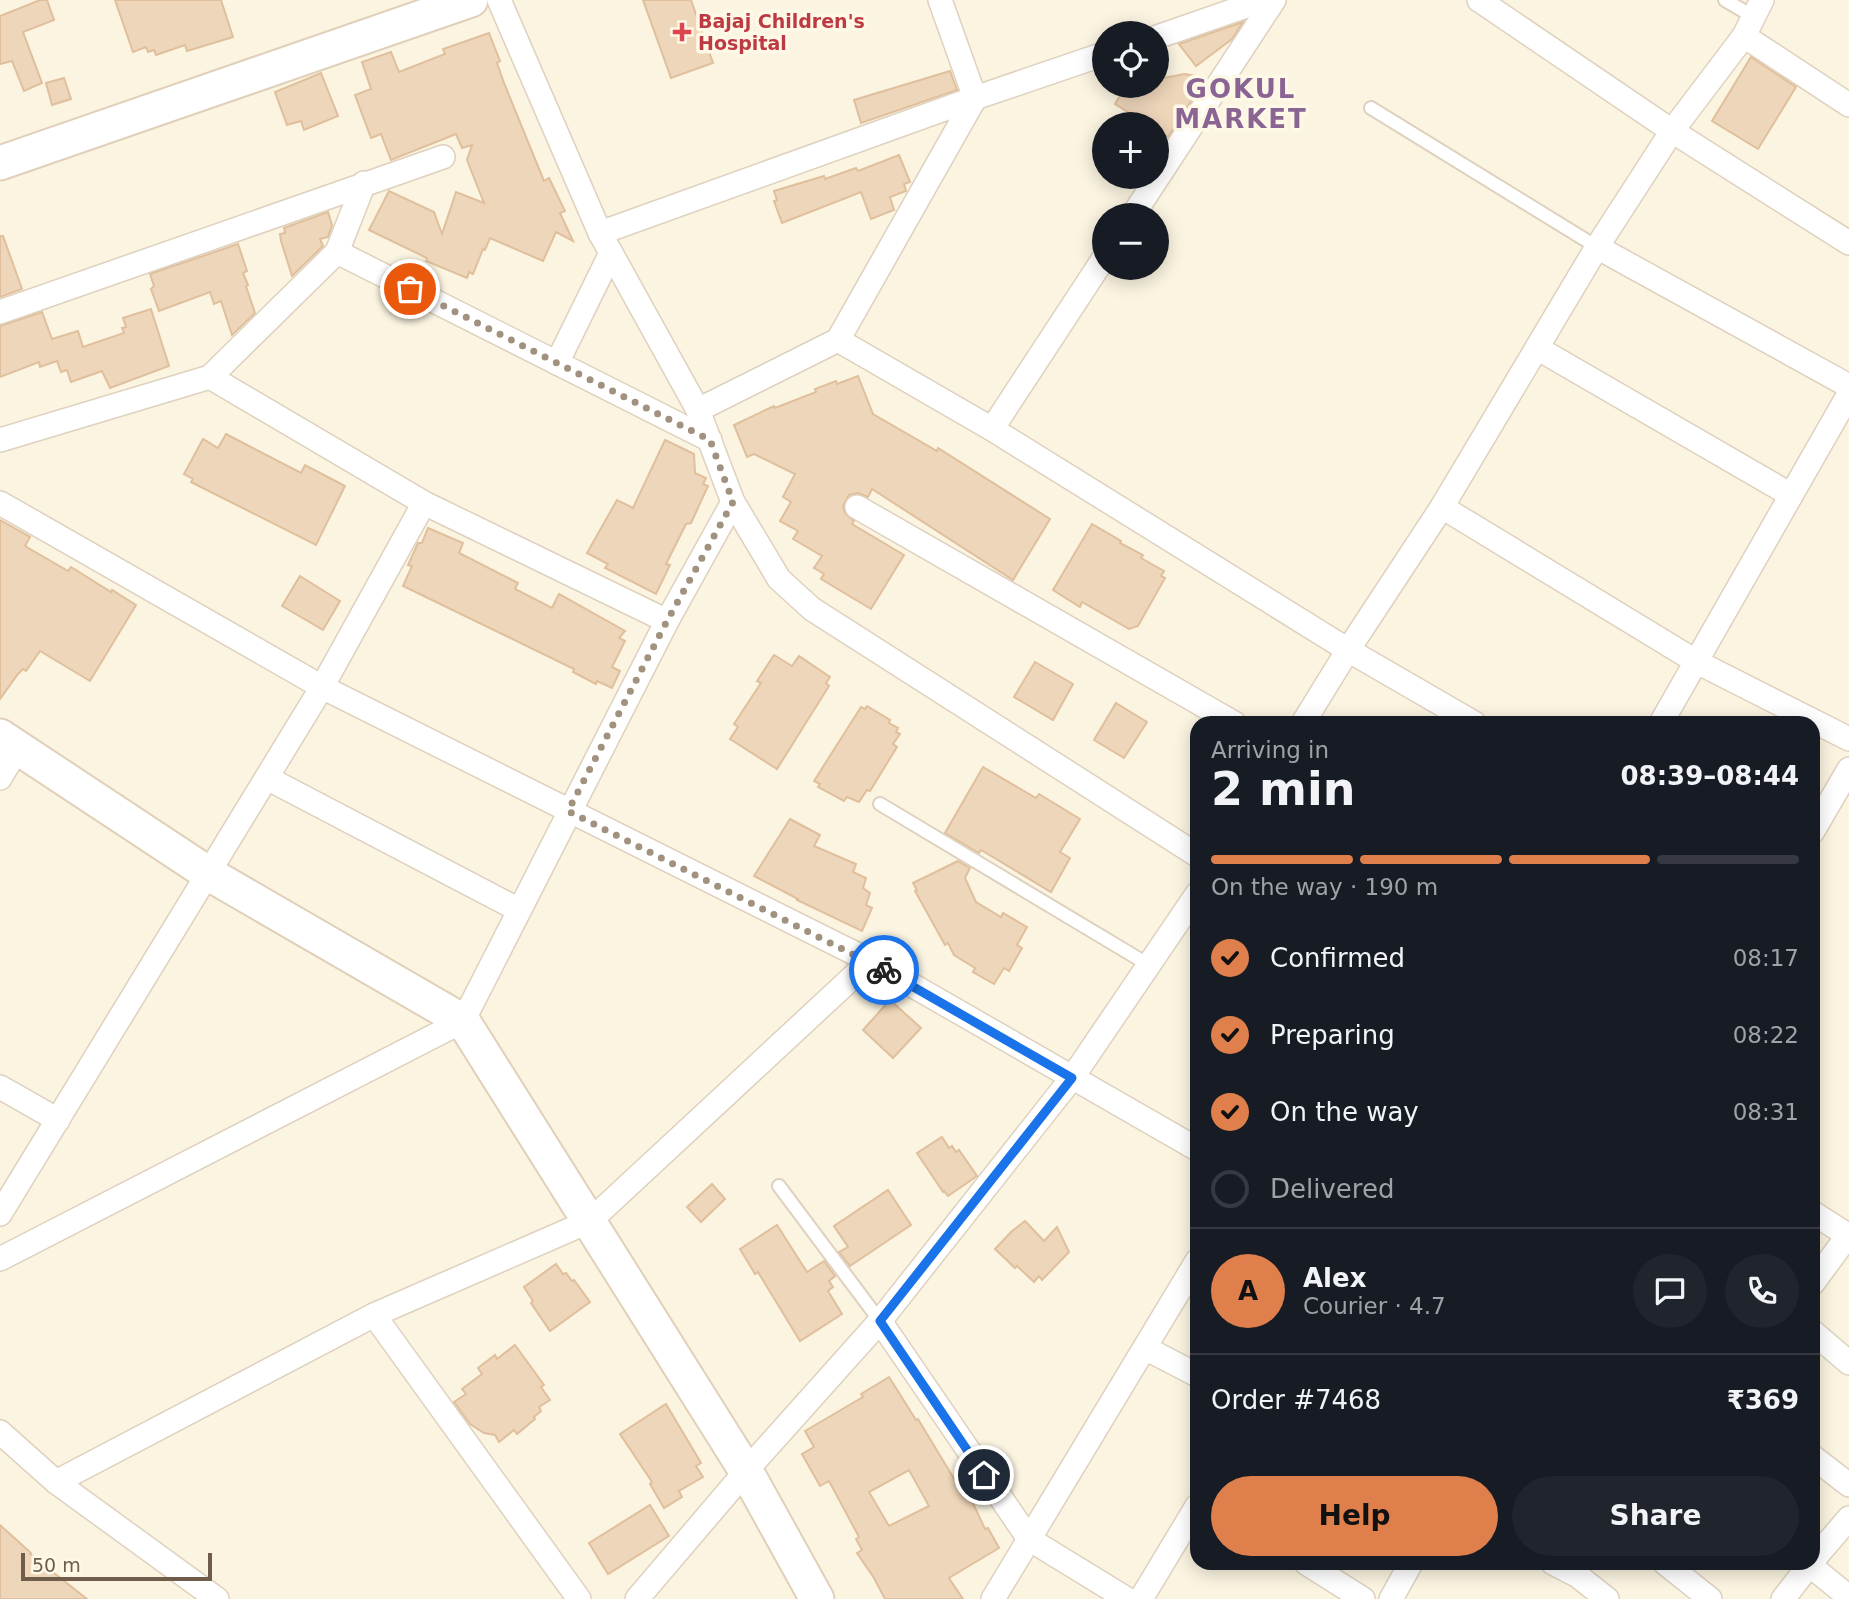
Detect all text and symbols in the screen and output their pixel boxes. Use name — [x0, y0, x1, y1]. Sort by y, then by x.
place label: Bajaj Children's Hospital — [698, 10, 865, 54]
map controls — [1092, 21, 1169, 280]
button: locate — [1092, 21, 1169, 98]
marker: Bajaj Children's Hospital — [672, 22, 692, 42]
district label: GOKUL MARKET — [1174, 74, 1308, 134]
button: + — [1092, 112, 1169, 189]
button: − — [1092, 203, 1169, 280]
pin — [380, 259, 440, 319]
icon: bag — [391, 270, 429, 308]
text: Arriving in — [1211, 737, 1329, 763]
text: 08:39–08:44 — [1620, 761, 1799, 791]
text: 2 min — [1211, 762, 1355, 816]
text: On the way · 190 m — [1211, 874, 1438, 900]
courier — [849, 935, 919, 1005]
icon: check — [1211, 939, 1249, 977]
text: Confirmed — [1270, 943, 1405, 973]
text: 08:17 — [1733, 945, 1799, 971]
icon: bike — [865, 951, 903, 989]
icon: check — [1211, 1016, 1249, 1054]
text: Preparing — [1270, 1020, 1395, 1050]
text: 08:22 — [1733, 1022, 1799, 1048]
icon: check — [1211, 1093, 1249, 1131]
text: On the way — [1270, 1097, 1419, 1127]
text: 08:31 — [1733, 1099, 1799, 1125]
text: Delivered — [1270, 1174, 1394, 1204]
button: chat — [1633, 1254, 1707, 1328]
button: phone — [1725, 1254, 1799, 1328]
text: Alex — [1303, 1263, 1366, 1293]
text: A — [1238, 1276, 1258, 1306]
text: Courier · 4.7 — [1303, 1293, 1446, 1319]
text: Order #7468 — [1211, 1385, 1381, 1415]
text: ₹369 — [1727, 1385, 1799, 1415]
pin — [954, 1445, 1014, 1505]
icon: home — [965, 1456, 1003, 1494]
button: Help — [1211, 1476, 1498, 1556]
button: Share — [1512, 1476, 1799, 1556]
scale bar — [21, 1550, 212, 1582]
text: 50 m — [32, 1554, 81, 1576]

